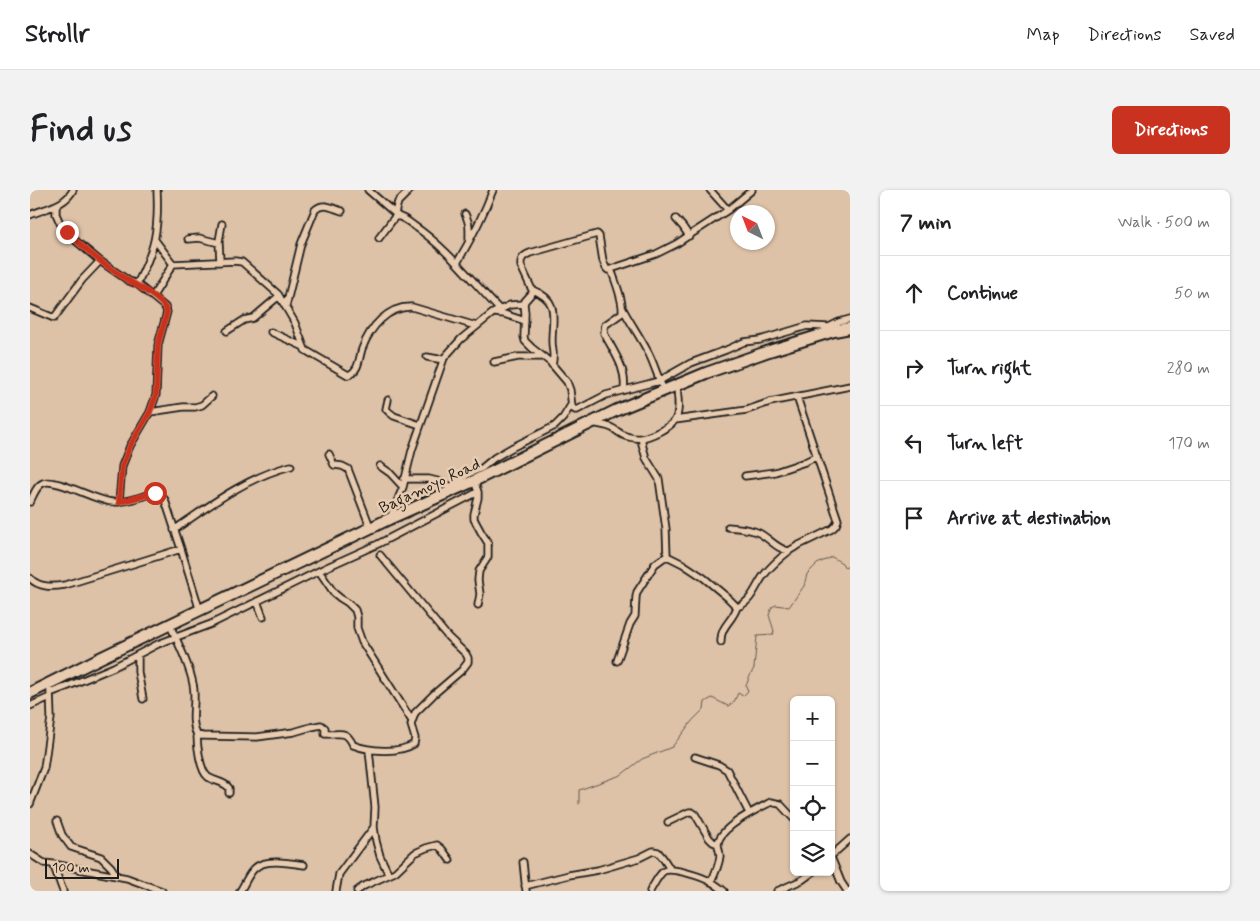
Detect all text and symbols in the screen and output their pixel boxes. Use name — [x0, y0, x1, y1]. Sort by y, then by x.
text: Strollr — [25, 19, 89, 50]
text: Map — [1027, 23, 1060, 47]
text: Directions — [1088, 23, 1162, 47]
text: Saved — [1190, 23, 1235, 47]
button: Directions — [1112, 106, 1230, 154]
text: Find us — [30, 107, 132, 153]
north arrow — [730, 205, 775, 250]
text: 7 min — [900, 209, 952, 237]
text: Walk · 500 m — [1118, 212, 1210, 233]
route end — [56, 221, 79, 244]
icon: ahead — [900, 279, 928, 307]
text: Continue — [947, 281, 1018, 306]
text: 50 m — [1174, 283, 1210, 304]
icon: right — [900, 354, 928, 382]
text: Turn right — [947, 356, 1031, 381]
text: 280 m — [1167, 358, 1210, 379]
icon: left — [900, 429, 928, 457]
text: Turn left — [947, 431, 1023, 456]
text: 170 m — [1168, 433, 1210, 454]
street label: Bagamoyo Road — [376, 454, 484, 520]
route start — [144, 482, 167, 505]
icon: arrive — [900, 504, 928, 532]
text: Arrive at destination — [947, 506, 1111, 531]
map controls — [790, 696, 835, 876]
button: + — [790, 696, 835, 741]
button: − — [790, 741, 835, 786]
button: locate — [790, 786, 835, 831]
button: layers — [790, 831, 835, 876]
scale bar — [45, 856, 119, 879]
text: 100 m — [52, 859, 90, 877]

